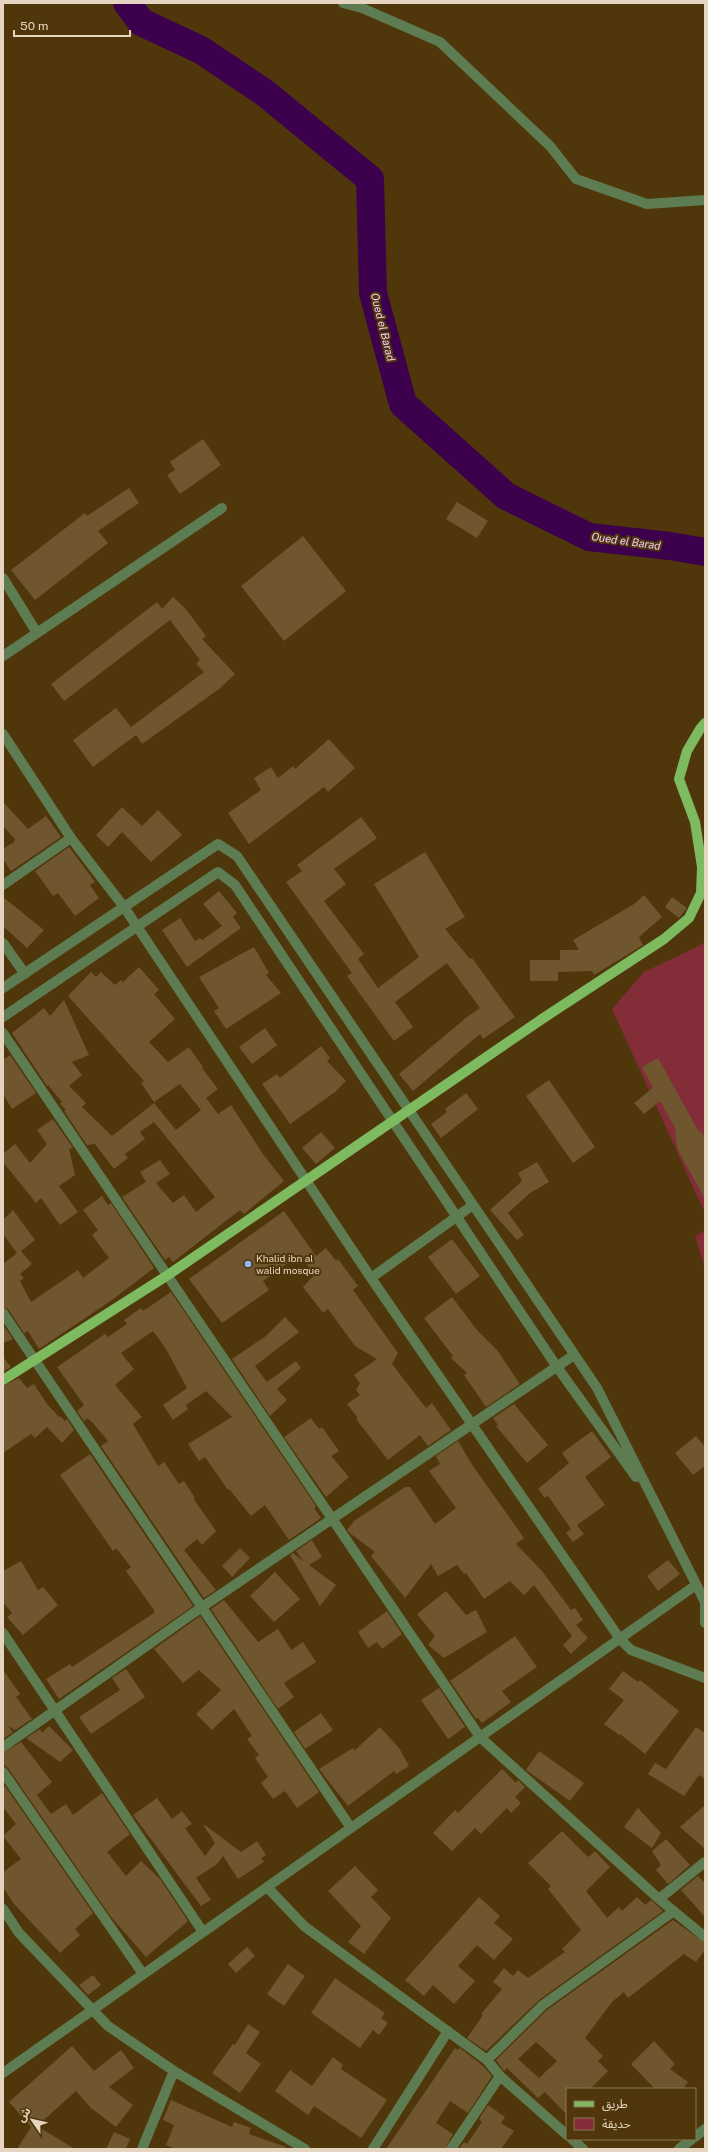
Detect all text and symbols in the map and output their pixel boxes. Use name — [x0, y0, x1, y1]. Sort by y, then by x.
scale bar — [14, 12, 130, 38]
text: 50 m — [20, 19, 48, 33]
water label: Oued el Barad — [369, 292, 397, 363]
water label: Oued el Barad — [591, 530, 662, 552]
place label: Khalid ibn al walid mosque — [256, 1252, 320, 1276]
marker: Khalid ibn al walid mosque — [243, 1259, 253, 1269]
legend — [566, 2088, 696, 2140]
text: طريق — [602, 2097, 628, 2112]
north arrow — [12, 2100, 52, 2140]
text: ش — [15, 2105, 34, 2125]
text: حديقة — [602, 2117, 631, 2131]

